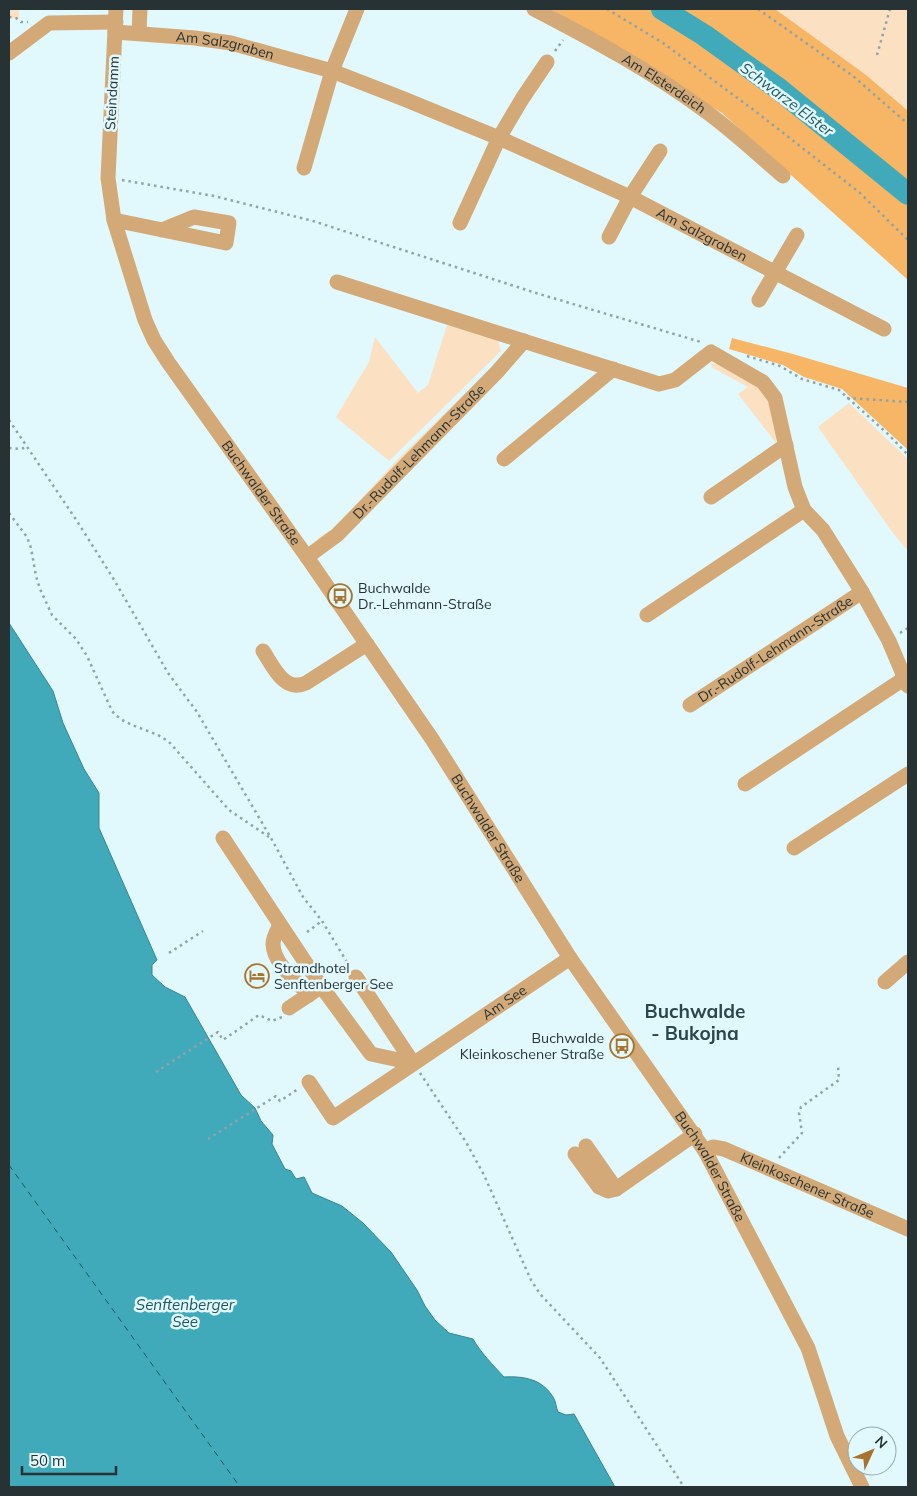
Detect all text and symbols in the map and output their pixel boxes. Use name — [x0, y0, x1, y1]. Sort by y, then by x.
street label: Am Salzgraben — [175, 28, 276, 64]
street label: Am Elsterdeich — [619, 50, 710, 118]
street label: Steindamm — [101, 56, 123, 130]
water label: Schwarze Elster — [737, 58, 838, 140]
street label: Am Salzgraben — [653, 203, 750, 265]
street label: Dr.-Rudolf-Lehmann-Straße — [349, 380, 489, 523]
street label: Buchwalder Straße — [218, 437, 305, 549]
place label: Buchwalde Dr.-Lehmann-Straße — [358, 579, 492, 613]
bus stop icon: Buchwalde Dr.-Lehmann-Straße — [327, 583, 353, 609]
street label: Dr.-Rudolf-Lehmann-Straße — [694, 592, 856, 706]
street label: Buchwalder Straße — [447, 771, 529, 886]
place label: Strandhotel Senftenberger See — [274, 959, 393, 993]
hotel icon: Strandhotel Senftenberger See — [244, 963, 270, 989]
street label: Am See — [478, 981, 530, 1024]
district label: Buchwalde - Bukojna — [645, 999, 745, 1045]
place label: Buchwalde Kleinkoschener Straße — [460, 1029, 604, 1063]
bus stop icon: Buchwalde Kleinkoschener Straße — [609, 1033, 635, 1059]
street label: Buchwalder Straße — [671, 1108, 749, 1225]
street label: Kleinkoschener Straße — [738, 1148, 877, 1222]
water label: Senftenberger See — [136, 1295, 235, 1331]
north arrow — [847, 1426, 897, 1476]
text: N — [871, 1432, 891, 1452]
scale bar — [22, 1444, 116, 1476]
text: 50 m — [30, 1451, 65, 1470]

